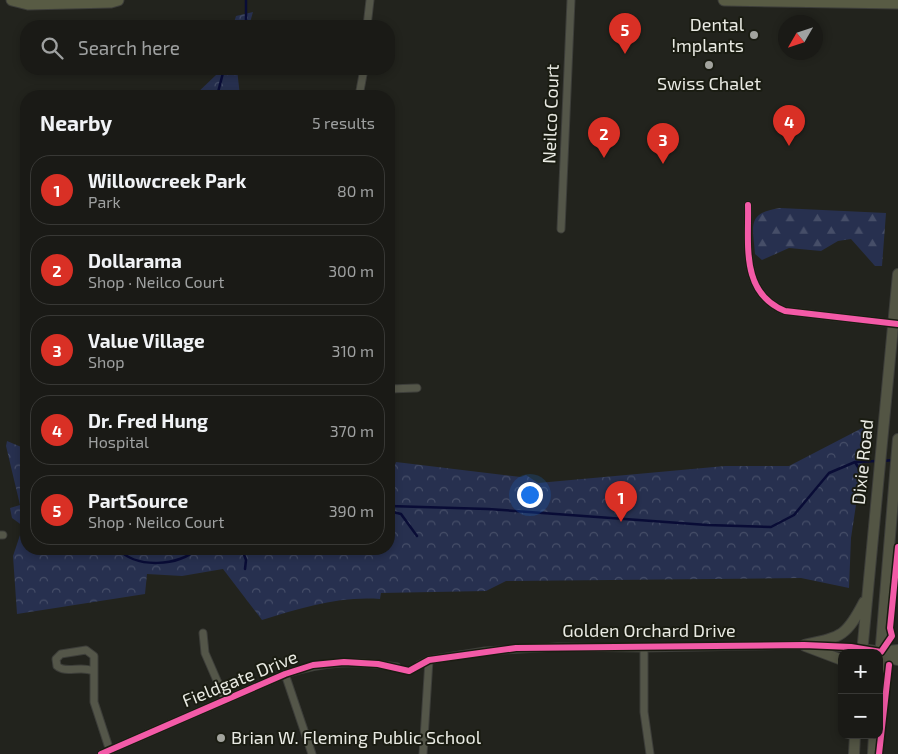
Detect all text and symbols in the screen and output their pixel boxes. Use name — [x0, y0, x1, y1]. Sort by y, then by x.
pin: 5 — [609, 13, 641, 54]
place label: Dental !mplants — [671, 13, 745, 56]
north arrow — [778, 15, 823, 60]
search box — [20, 20, 395, 75]
marker: Dental !mplants — [748, 29, 760, 41]
icon: search — [38, 34, 66, 62]
text: Search here — [78, 36, 180, 59]
marker: Swiss Chalet — [703, 59, 715, 71]
street label: Neilco Court — [537, 64, 563, 164]
place label: Swiss Chalet — [657, 72, 761, 94]
pin: 4 — [773, 105, 805, 146]
text: Nearby — [40, 110, 112, 135]
text: 5 results — [312, 113, 375, 132]
pin: 2 — [588, 117, 620, 158]
pin: 3 — [647, 123, 679, 164]
text: Willowcreek Park — [88, 169, 246, 192]
text: 1 — [54, 181, 60, 200]
text: 80 m — [337, 181, 374, 200]
text: Park — [88, 192, 121, 211]
text: Dollarama — [88, 249, 182, 272]
text: 2 — [52, 261, 62, 280]
text: 300 m — [328, 261, 374, 280]
text: Shop · Neilco Court — [88, 272, 224, 291]
text: Value Village — [88, 329, 205, 352]
text: 3 — [52, 341, 62, 360]
text: 310 m — [332, 341, 374, 360]
text: Shop — [88, 352, 125, 371]
text: Dr. Fred Hung — [88, 409, 208, 432]
street label: Dixie Road — [847, 418, 877, 506]
text: 4 — [52, 421, 62, 440]
text: 370 m — [330, 421, 374, 440]
text: Hospital — [88, 432, 149, 451]
pin: 1 — [605, 481, 637, 522]
your location — [517, 482, 543, 508]
text: PartSource — [88, 489, 188, 512]
text: 5 — [53, 501, 61, 520]
text: 390 m — [329, 501, 374, 520]
text: Shop · Neilco Court — [88, 512, 224, 531]
street label: Golden Orchard Drive — [562, 619, 736, 641]
street label: Fieldgate Drive — [179, 645, 301, 711]
map controls — [838, 649, 883, 739]
button: + — [838, 649, 883, 694]
button: − — [838, 694, 883, 739]
place label: Brian W. Fleming Public School — [231, 726, 482, 748]
marker: Brian W. Fleming Public School — [215, 732, 227, 744]

